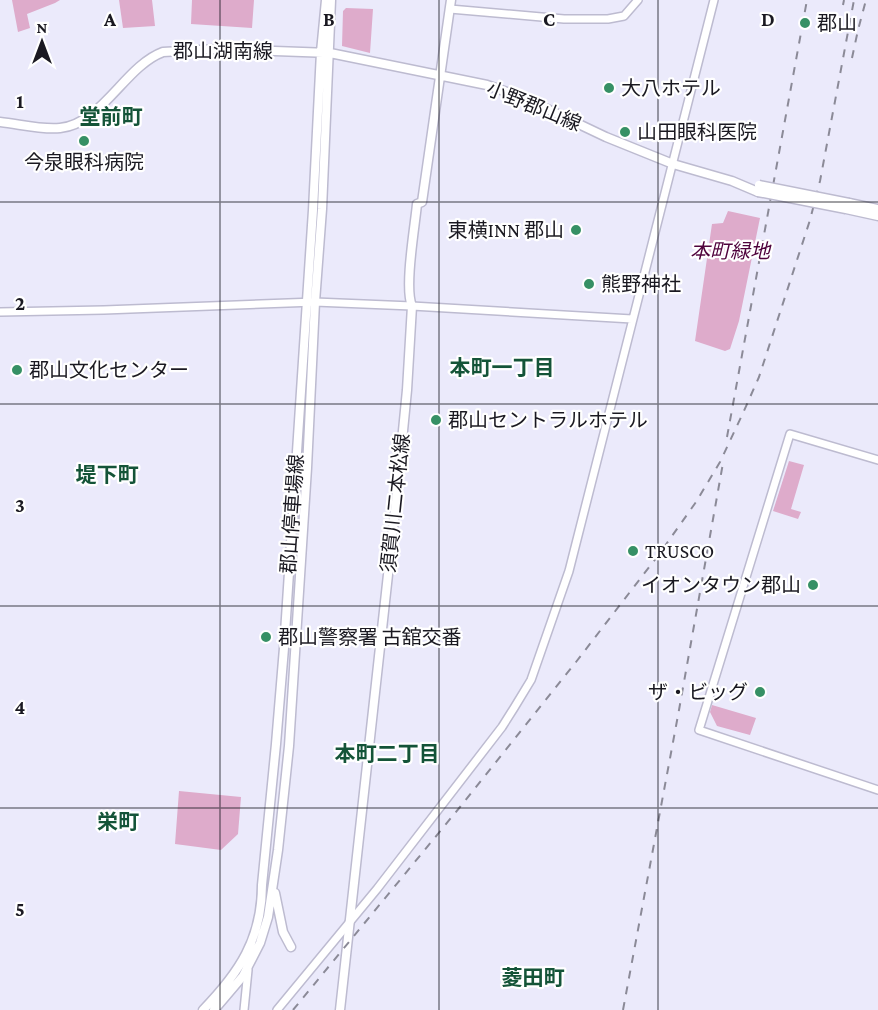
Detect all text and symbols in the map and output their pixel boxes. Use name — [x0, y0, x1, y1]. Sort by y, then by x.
text: A — [103, 8, 117, 30]
text: B — [323, 8, 335, 30]
text: C — [543, 8, 555, 30]
text: D — [761, 8, 775, 30]
north arrow — [12, 12, 72, 72]
place label: 郡山 — [817, 12, 857, 34]
marker: 郡山 — [798, 16, 812, 30]
text: N — [37, 19, 48, 36]
street label: 郡山湖南線 — [173, 40, 273, 62]
street label: 小野郡山線 — [484, 77, 584, 135]
place label: 大八ホテル — [621, 77, 721, 99]
marker: 大八ホテル — [602, 81, 616, 95]
text: 1 — [16, 90, 24, 112]
district label: 堂前町 — [80, 105, 143, 129]
place label: 山田眼科医院 — [637, 121, 757, 143]
marker: 山田眼科医院 — [618, 125, 632, 139]
marker: 今泉眼科病院 — [77, 134, 91, 148]
place label: 今泉眼科病院 — [24, 151, 144, 173]
place label: 東横INN 郡山 — [448, 219, 564, 241]
marker: 東横INN 郡山 — [569, 223, 583, 237]
park label: 本町緑地 — [690, 240, 772, 262]
place label: 熊野神社 — [601, 273, 681, 295]
marker: 熊野神社 — [582, 277, 596, 291]
text: 2 — [15, 292, 25, 314]
district label: 本町一丁目 — [450, 356, 555, 380]
place label: 郡山文化センター — [29, 359, 189, 381]
marker: 郡山文化センター — [10, 363, 24, 377]
place label: 郡山セントラルホテル — [448, 409, 648, 431]
marker: 郡山セントラルホテル — [429, 413, 443, 427]
street label: 須賀川二本松線 — [377, 432, 413, 574]
street label: 郡山停車場線 — [277, 453, 307, 575]
district label: 堤下町 — [76, 463, 139, 487]
text: 3 — [15, 494, 25, 516]
place label: TRUSCO — [645, 540, 714, 562]
marker: TRUSCO — [626, 544, 640, 558]
place label: イオンタウン郡山 — [641, 574, 801, 596]
marker: イオンタウン郡山 — [806, 578, 820, 592]
place label: 郡山警察署 古舘交番 — [278, 626, 462, 648]
marker: 郡山警察署 古舘交番 — [259, 630, 273, 644]
place label: ザ・ビッグ — [648, 681, 748, 703]
marker: ザ・ビッグ — [753, 685, 767, 699]
text: 4 — [15, 696, 26, 718]
district label: 本町二丁目 — [335, 742, 440, 766]
district label: 栄町 — [97, 810, 139, 834]
text: 5 — [15, 898, 25, 920]
district label: 菱田町 — [502, 966, 565, 990]

